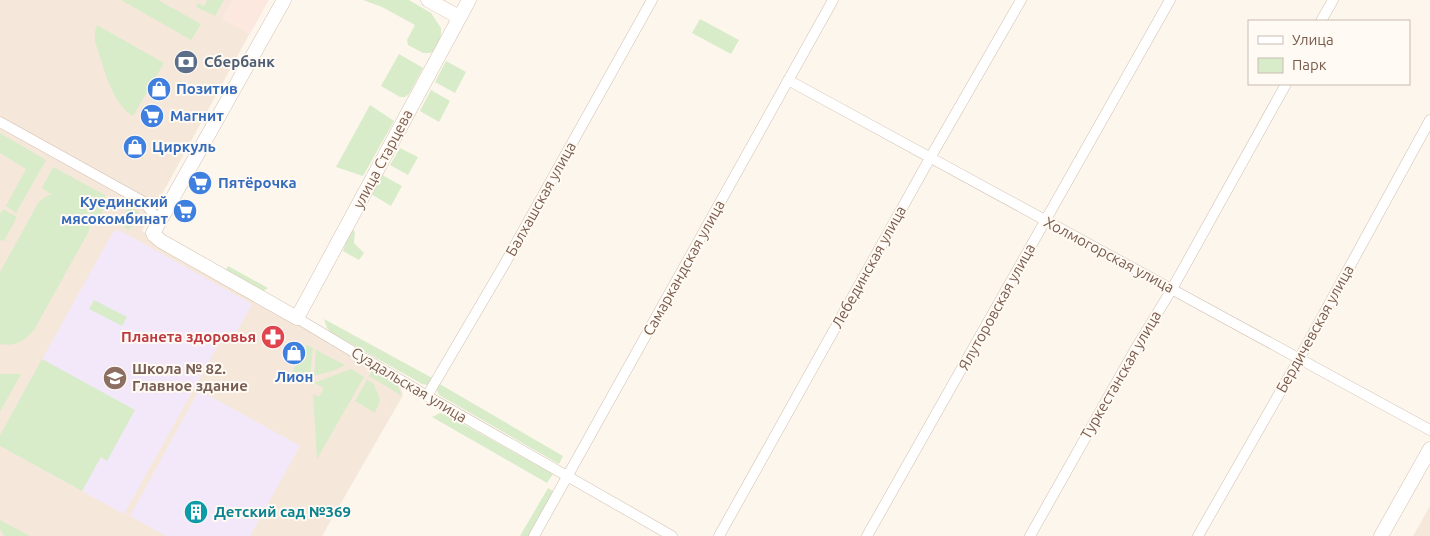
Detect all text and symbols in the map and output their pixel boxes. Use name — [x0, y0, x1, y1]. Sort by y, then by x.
legend — [1248, 20, 1410, 85]
text: Улица — [1292, 31, 1334, 48]
bank icon: Сбербанк — [173, 49, 199, 75]
place label: Сбербанк — [204, 53, 275, 70]
text: Парк — [1292, 56, 1327, 73]
shop icon: Позитив — [146, 76, 172, 102]
place label: Позитив — [176, 80, 238, 97]
supermarket icon: Магнит — [139, 103, 165, 129]
street label: улица Старцева — [349, 106, 416, 211]
place label: Магнит — [170, 107, 224, 124]
shop icon: Циркуль — [122, 134, 148, 160]
place label: Циркуль — [152, 138, 216, 155]
street label: Балхашская улица — [502, 139, 579, 259]
supermarket icon: Пятёрочка — [187, 170, 213, 196]
place label: Пятёрочка — [218, 174, 297, 191]
place label: Куединский мясокомбинат — [61, 193, 168, 227]
street label: Самаркандская улица — [639, 197, 728, 338]
supermarket icon: Куединский мясокомбинат — [172, 198, 198, 224]
street label: Лебединская улица — [828, 203, 909, 331]
street label: Холмогорская улица — [1041, 213, 1177, 296]
street label: Ялуторовская улица — [955, 241, 1038, 373]
street label: Бердичевская улица — [1272, 262, 1357, 396]
street label: Туркестанская улица — [1077, 308, 1164, 442]
pharmacy icon: Планета здоровья — [260, 324, 286, 350]
place label: Планета здоровья — [121, 328, 256, 345]
shop icon: Лион — [281, 340, 307, 366]
street label: Суздальская улица — [348, 343, 470, 426]
place label: Школа № 82. Главное здание — [132, 360, 248, 394]
school or university icon: Школа № 82. Главное здание — [102, 365, 128, 391]
place label: Лион — [275, 368, 313, 385]
building icon: Детский сад №369 — [183, 499, 209, 525]
place label: Детский сад №369 — [214, 503, 351, 520]

